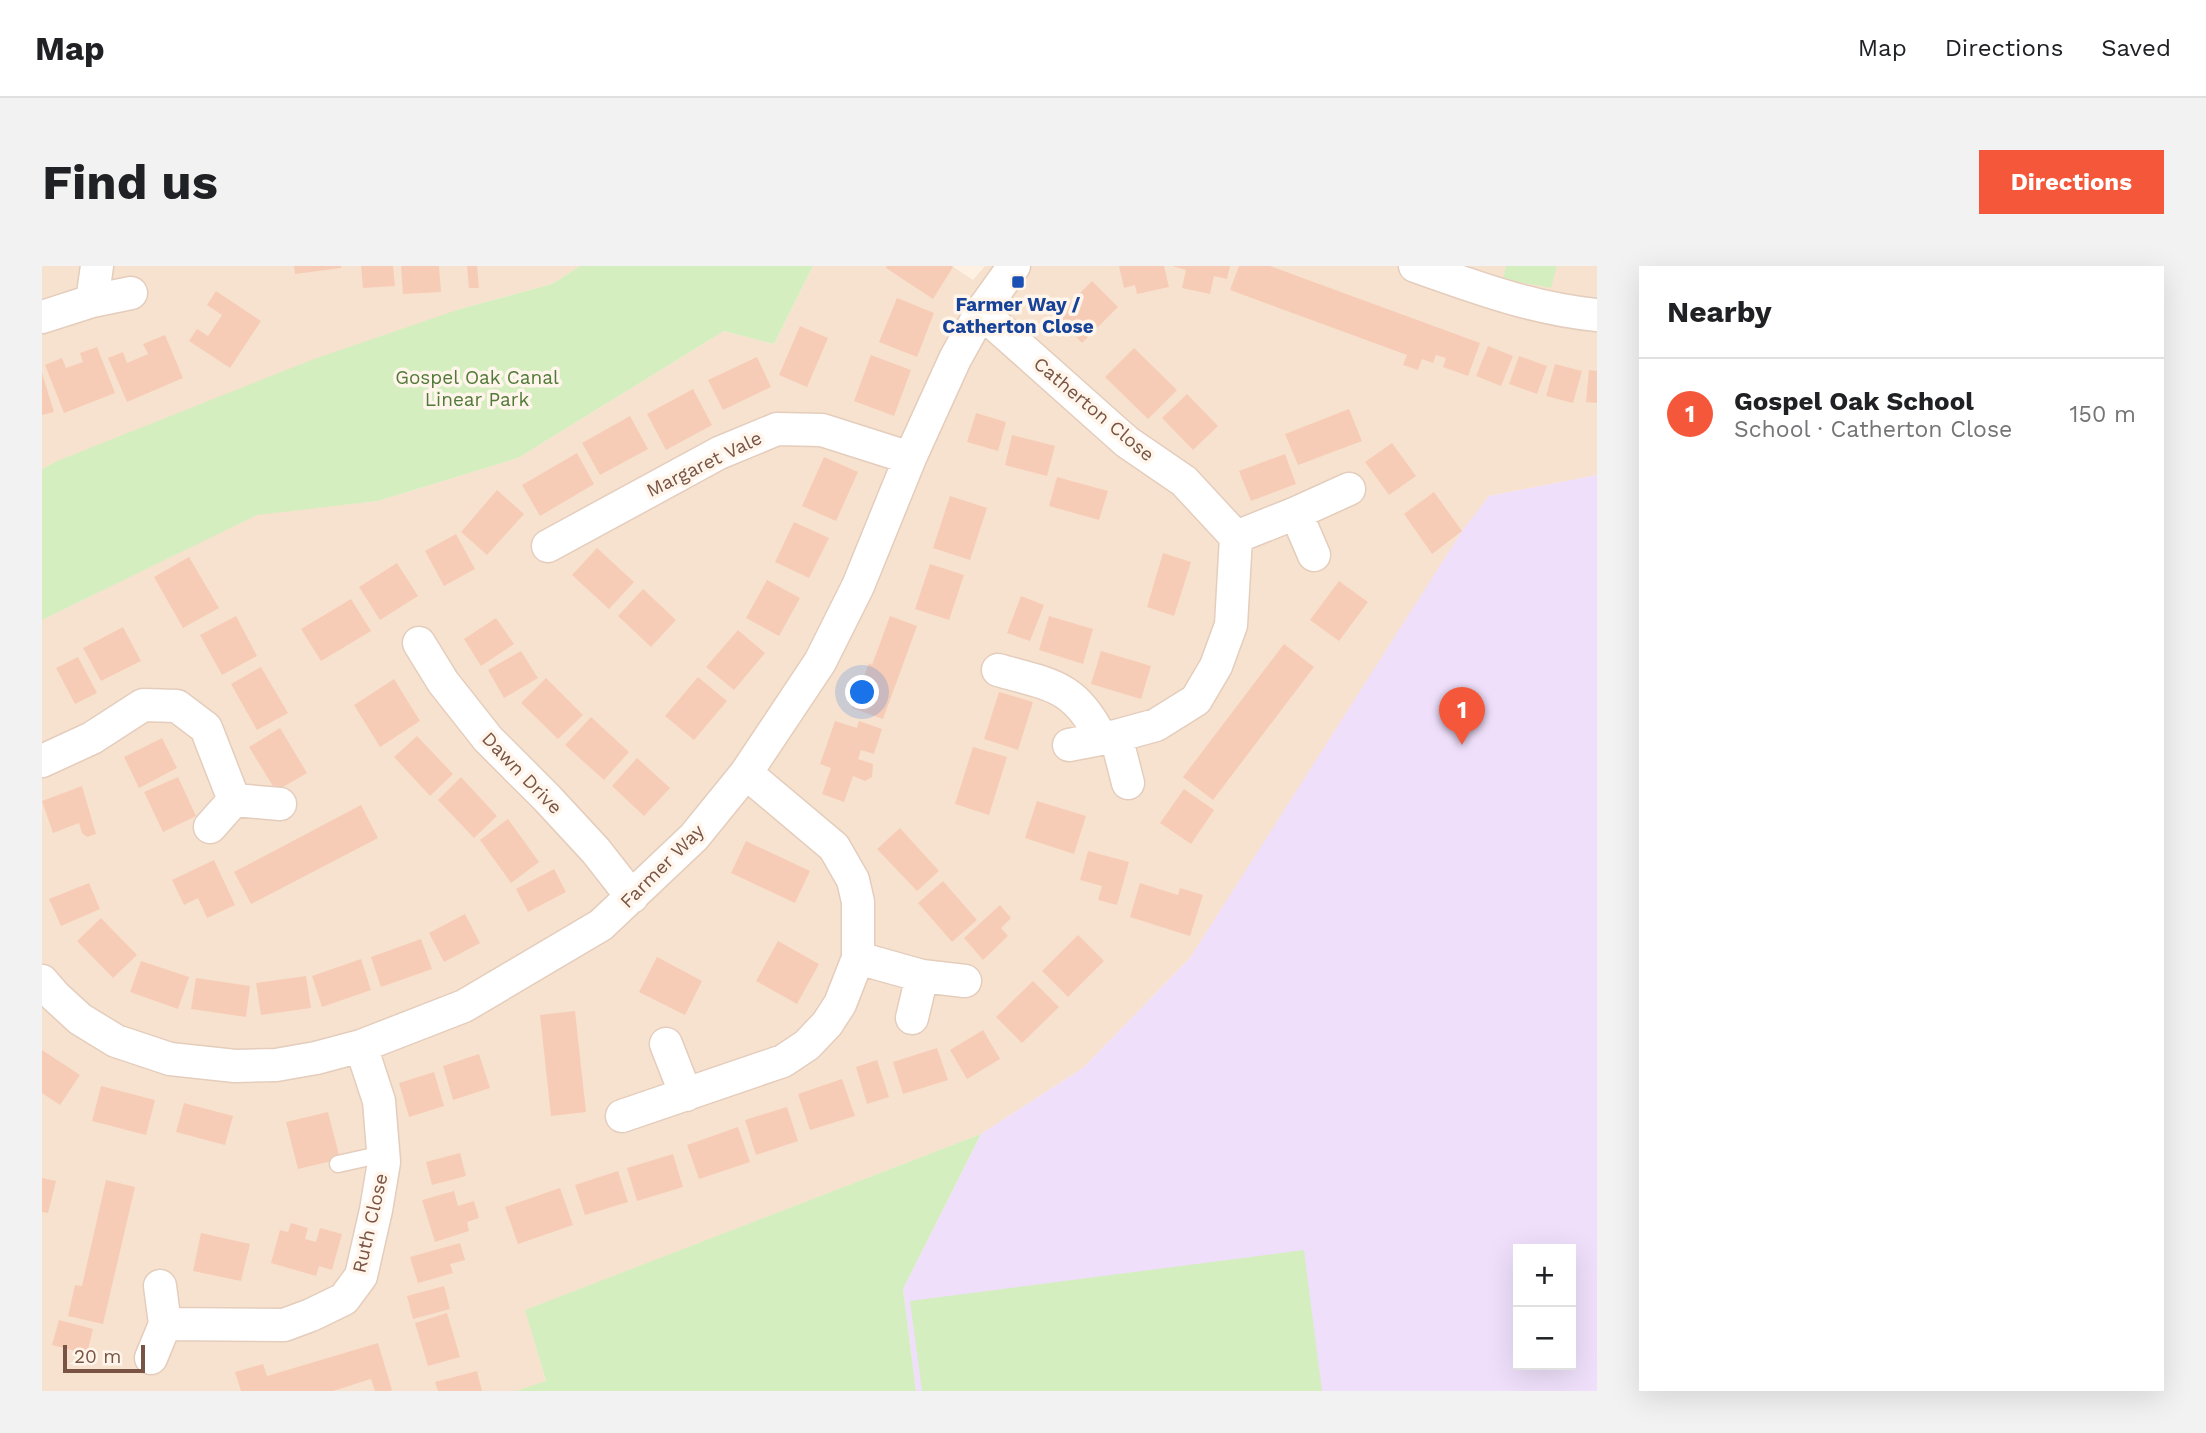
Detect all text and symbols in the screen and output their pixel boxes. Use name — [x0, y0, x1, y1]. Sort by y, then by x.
text: Map — [35, 29, 105, 68]
text: Map — [1858, 34, 1907, 62]
text: Directions — [1945, 34, 2063, 62]
text: Saved — [2101, 34, 2171, 62]
button: Directions — [1979, 150, 2164, 214]
text: Find us — [42, 153, 218, 211]
marker: Farmer Way / Catherton Close — [1010, 274, 1026, 290]
place label: Farmer Way / Catherton Close — [942, 293, 1094, 338]
text: Nearby — [1667, 294, 1772, 329]
street label: Catherton Close — [1029, 352, 1159, 466]
park label: Gospel Oak Canal Linear Park — [395, 366, 559, 411]
text: Gospel Oak School — [1734, 386, 1974, 416]
text: 1 — [1685, 401, 1695, 428]
text: 150 m — [2070, 401, 2136, 428]
text: School · Catherton Close — [1734, 416, 2012, 443]
street label: Margaret Vale — [642, 426, 766, 502]
your location — [845, 675, 879, 709]
pin: 1 — [1439, 687, 1485, 745]
street label: Dawn Drive — [477, 727, 567, 819]
street label: Farmer Way — [615, 819, 709, 913]
street label: Ruth Close — [347, 1171, 393, 1275]
map controls — [1513, 1244, 1576, 1370]
button: + — [1513, 1244, 1576, 1307]
button: − — [1513, 1307, 1576, 1370]
scale bar — [63, 1342, 145, 1374]
text: 20 m — [74, 1345, 121, 1368]

